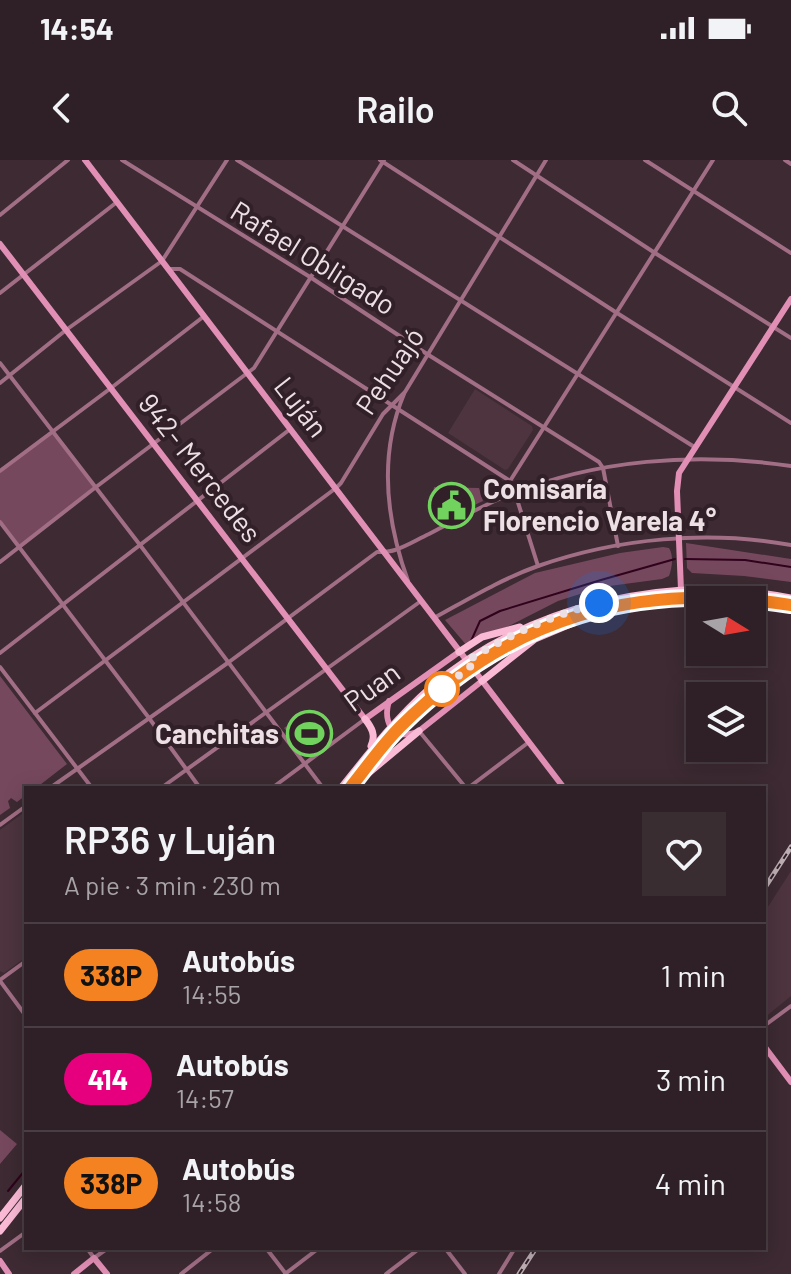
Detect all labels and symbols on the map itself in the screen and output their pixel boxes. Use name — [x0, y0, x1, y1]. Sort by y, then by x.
street label: Rafael Obligado — [225, 193, 402, 321]
street label: Pehuajó — [348, 321, 430, 420]
street label: Luján — [268, 369, 336, 443]
street label: 942- Mercedes — [132, 386, 269, 549]
place label: Comisaría Florencio Varela 4° — [483, 471, 716, 537]
public building icon: Comisaría Florencio Varela 4° — [428, 481, 476, 529]
your location — [579, 583, 619, 623]
north arrow — [686, 586, 766, 666]
street label: Puan — [337, 655, 406, 718]
unlabelled marker — [425, 672, 459, 706]
sports icon: Canchitas — [286, 710, 334, 758]
place label: Canchitas — [155, 716, 279, 750]

